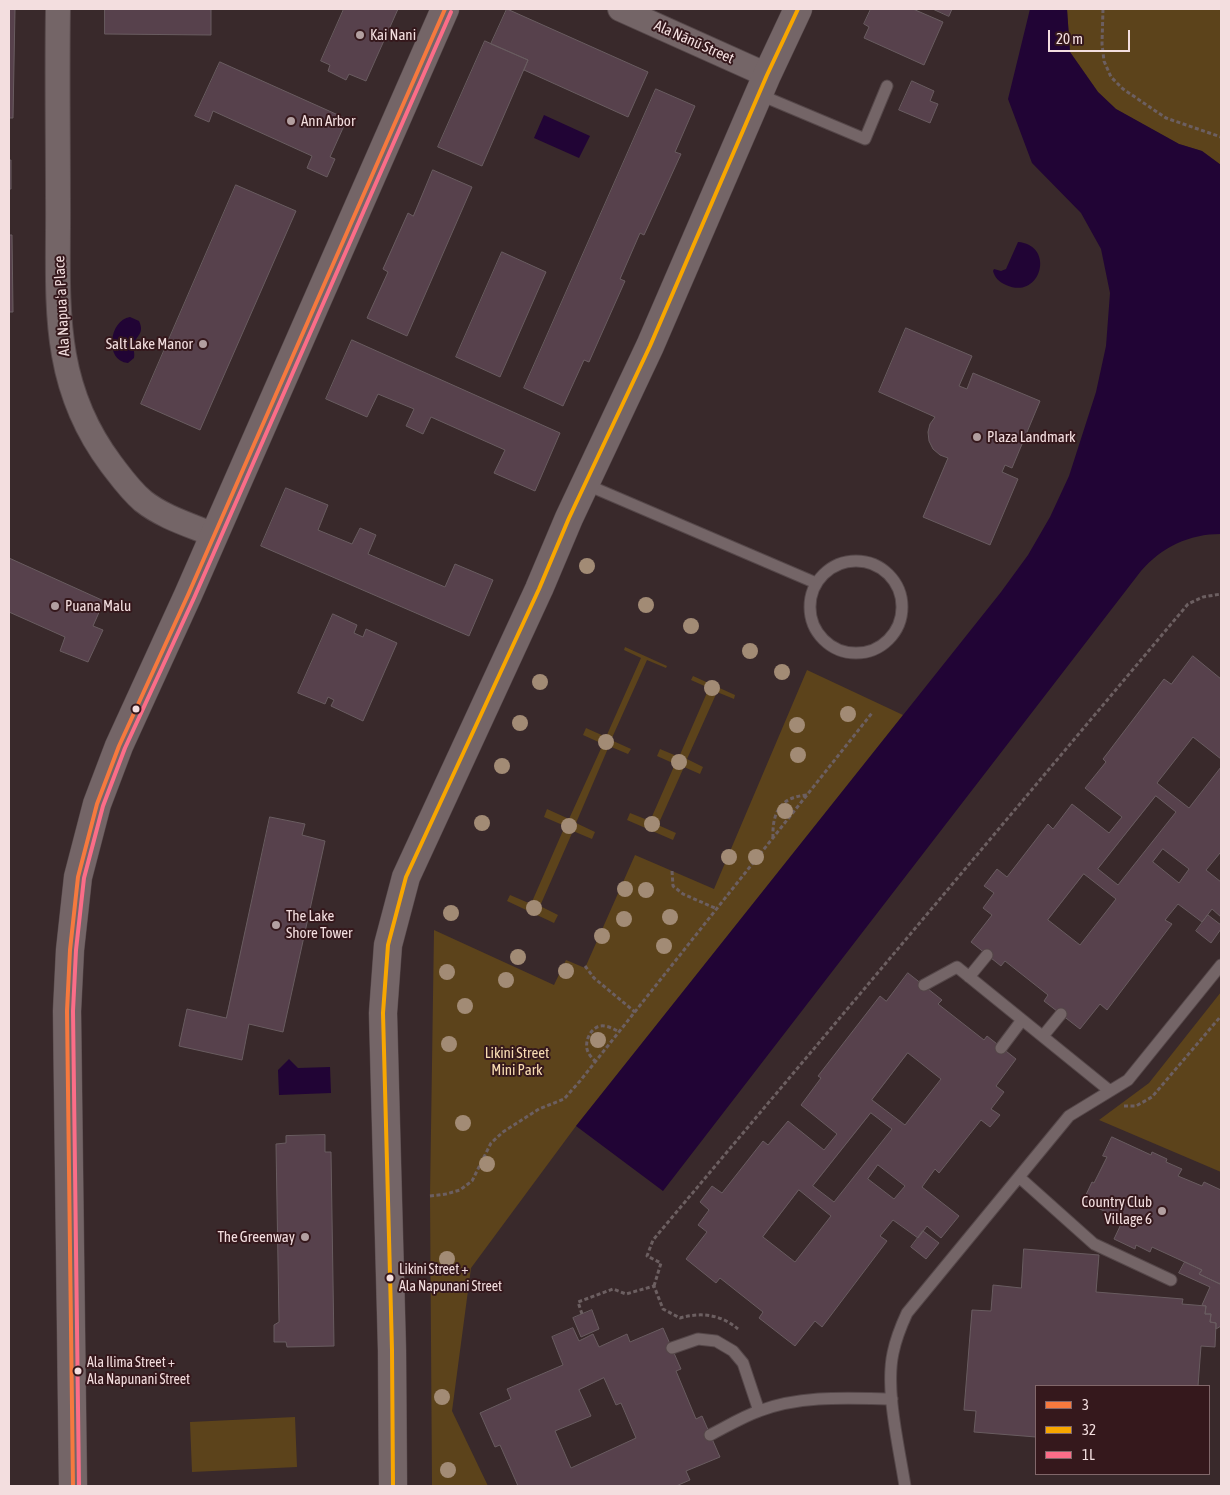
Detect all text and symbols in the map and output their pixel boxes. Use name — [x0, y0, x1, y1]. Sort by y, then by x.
street label: Ala Nānū Street — [651, 16, 737, 68]
scale bar — [1050, 20, 1132, 52]
place label: Kai Nani — [370, 26, 416, 44]
marker: Kai Nani — [354, 29, 366, 41]
text: 20 m — [1056, 30, 1083, 47]
place label: Ann Arbor — [301, 112, 355, 130]
marker: Ann Arbor — [285, 115, 297, 127]
street label: Ala Napuaʻa Place — [50, 255, 74, 357]
place label: Salt Lake Manor — [106, 335, 193, 353]
marker: Salt Lake Manor — [197, 338, 209, 350]
place label: Plaza Landmark — [987, 428, 1076, 446]
marker: Plaza Landmark — [971, 431, 983, 443]
place label: Puana Malu — [65, 597, 131, 615]
marker: Puana Malu — [49, 600, 61, 612]
unlabelled marker — [131, 704, 141, 714]
place label: The Lake Shore Tower — [286, 907, 353, 942]
marker: The Lake Shore Tower — [270, 919, 282, 931]
park label: Likini Street Mini Park — [485, 1044, 549, 1079]
place label: Country Club Village 6 — [1082, 1193, 1152, 1228]
marker: Country Club Village 6 — [1156, 1205, 1168, 1217]
place label: The Greenway — [217, 1228, 295, 1246]
marker: The Greenway — [299, 1231, 311, 1243]
place label: Likini Street + Ala Napunani Street — [399, 1262, 502, 1294]
marker: Likini Street + Ala Napunani Street — [385, 1273, 395, 1283]
place label: Ala Ilima Street + Ala Napunani Street — [87, 1355, 190, 1388]
marker: Ala Ilima Street + Ala Napunani Street — [73, 1366, 83, 1376]
legend — [1035, 1385, 1210, 1475]
text: 3 — [1082, 1396, 1089, 1413]
text: 32 — [1082, 1421, 1096, 1438]
text: 1L — [1082, 1446, 1095, 1463]

